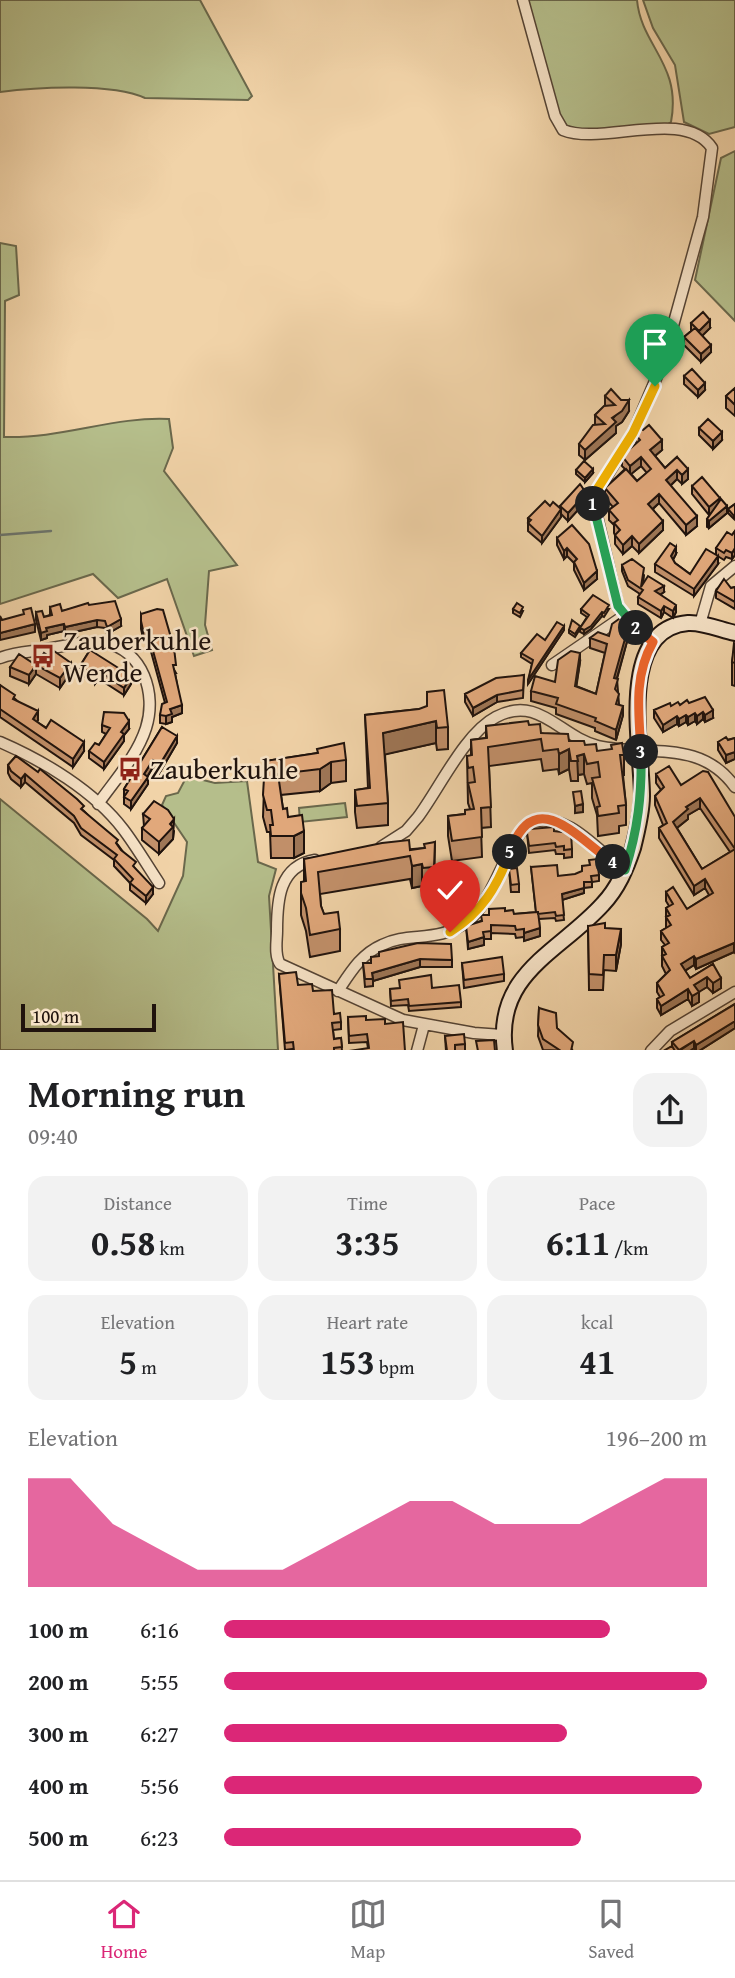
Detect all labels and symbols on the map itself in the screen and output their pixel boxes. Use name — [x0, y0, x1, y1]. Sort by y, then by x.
pin — [625, 314, 685, 386]
pin: 1 — [576, 486, 610, 522]
pin: 2 — [618, 610, 654, 646]
place label: Zauberkuhle Wende — [63, 619, 212, 692]
bus stop icon: Zauberkuhle Wende — [29, 642, 57, 670]
pin: 3 — [624, 734, 658, 770]
place label: Zauberkuhle — [150, 748, 299, 789]
bus stop icon: Zauberkuhle — [116, 755, 144, 783]
pin: 5 — [492, 834, 528, 870]
pin: 4 — [596, 844, 630, 880]
pin — [420, 860, 480, 932]
scale bar — [21, 1001, 156, 1033]

